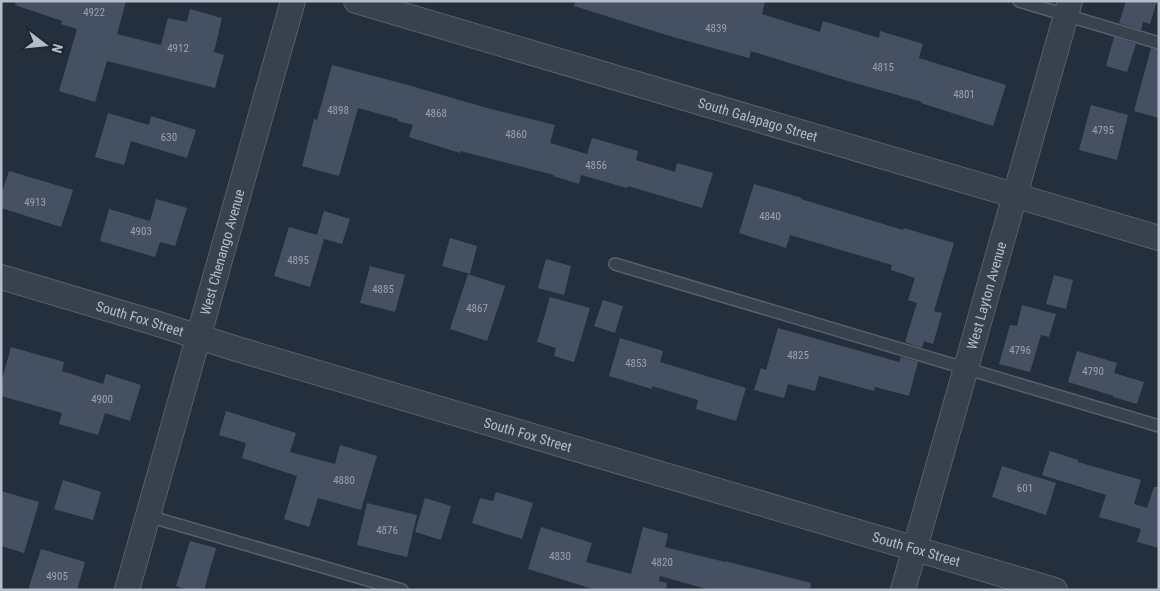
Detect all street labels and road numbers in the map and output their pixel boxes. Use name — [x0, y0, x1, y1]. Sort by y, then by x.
street label: South Galapago Street — [696, 94, 819, 145]
street label: West Chenango Avenue — [197, 187, 248, 317]
street label: West Layton Avenue — [964, 239, 1009, 351]
street label: South Fox Street — [94, 298, 186, 340]
street label: South Fox Street — [482, 414, 574, 455]
street label: South Fox Street — [871, 529, 962, 570]

